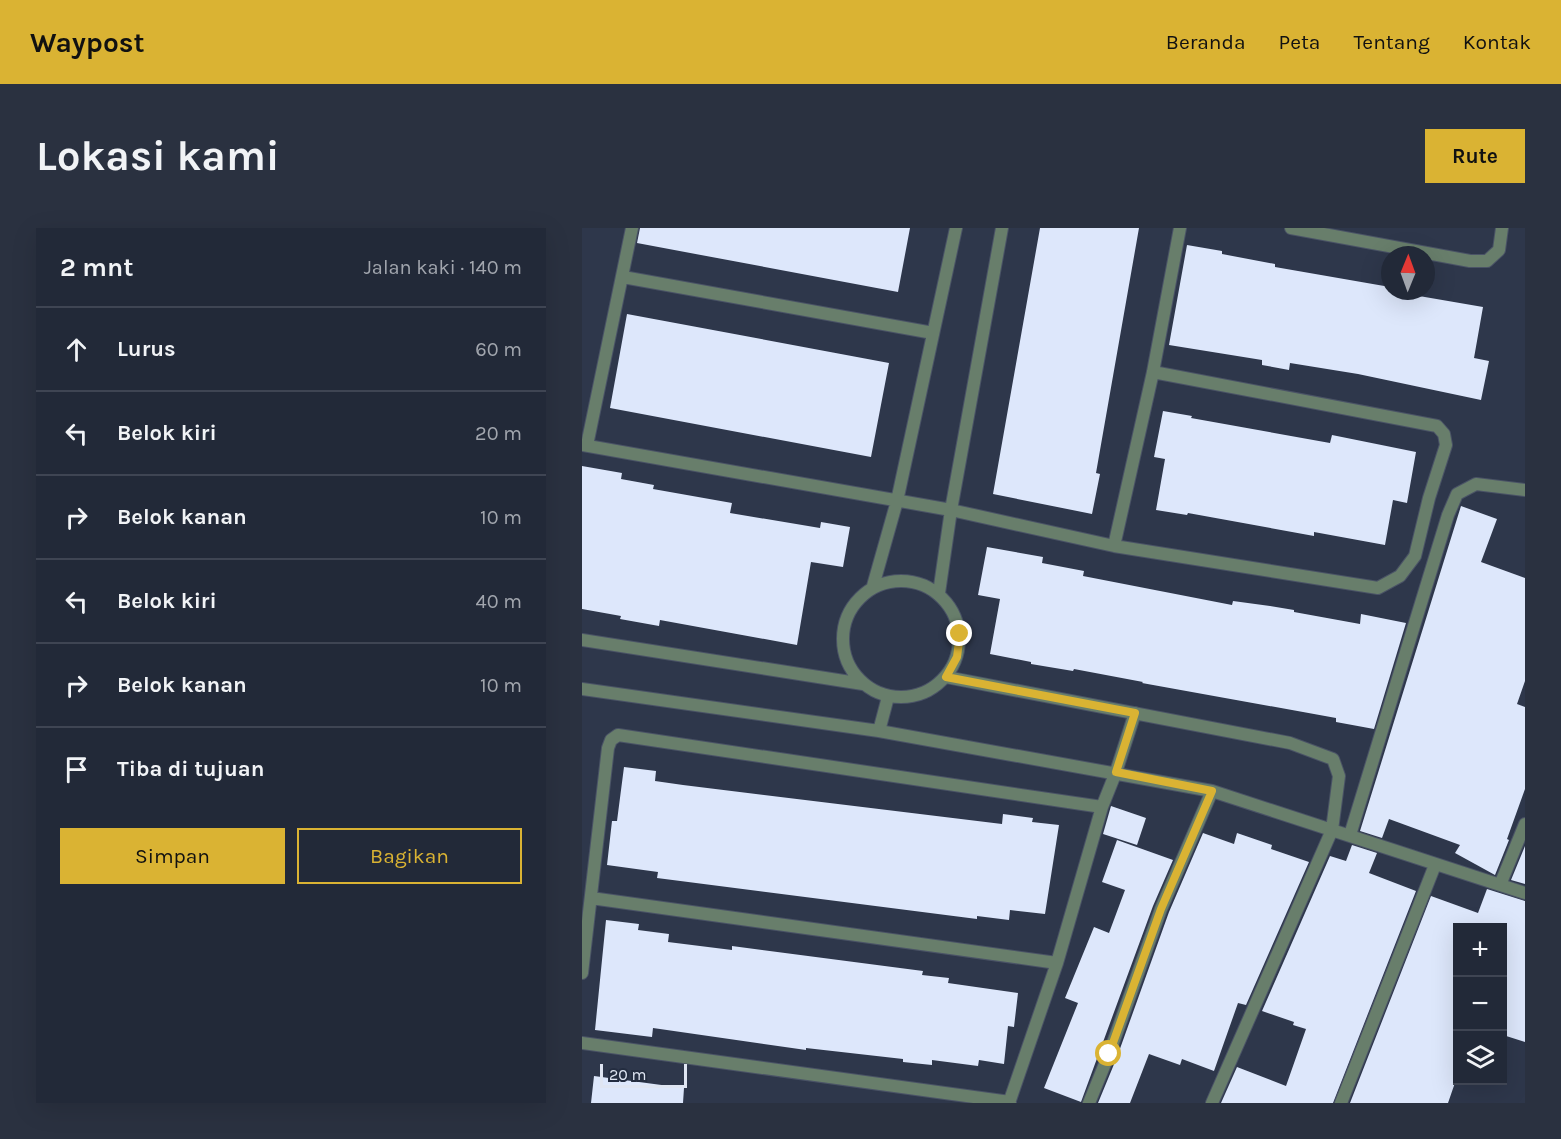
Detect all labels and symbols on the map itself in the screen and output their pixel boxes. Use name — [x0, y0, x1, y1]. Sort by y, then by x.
north arrow — [1381, 246, 1435, 300]
route end — [946, 620, 972, 646]
route start — [1095, 1040, 1121, 1066]
scale bar — [600, 1061, 687, 1088]

